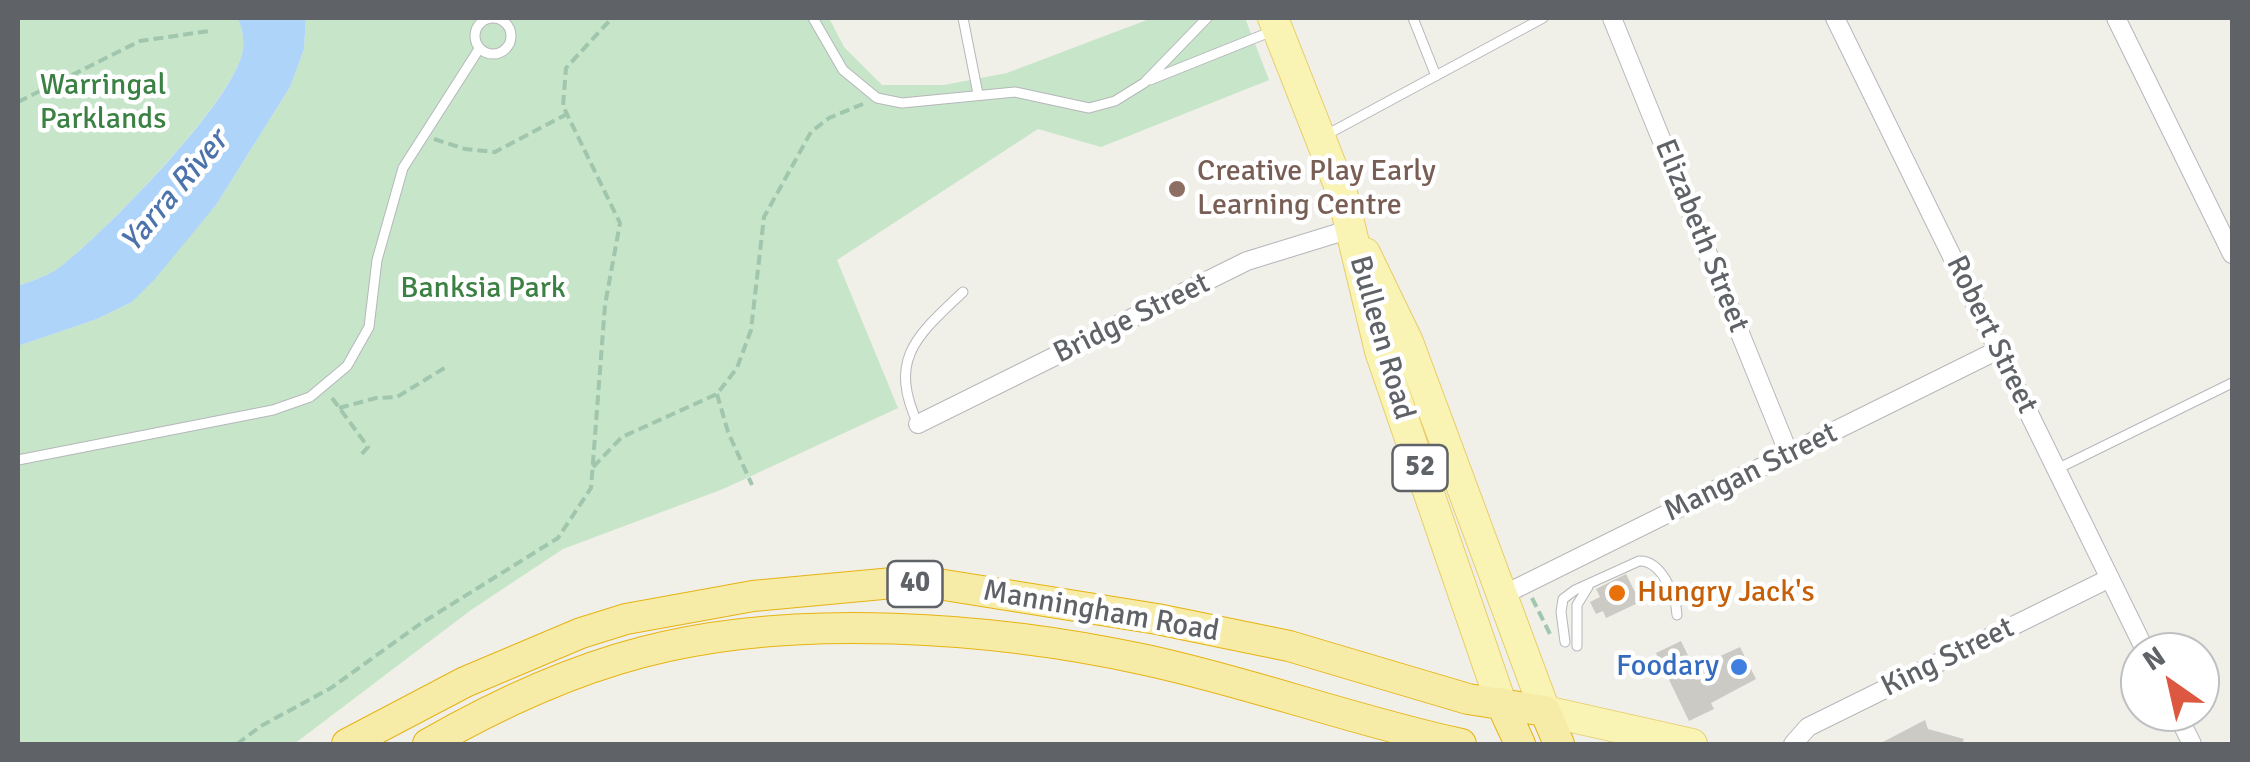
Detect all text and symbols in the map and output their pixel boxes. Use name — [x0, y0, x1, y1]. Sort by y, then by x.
park label: Warringal Parklands — [40, 68, 166, 138]
water label: Yarra River — [113, 123, 237, 261]
street label: Elizabeth Street — [1646, 134, 1756, 338]
place label: Creative Play Early Learning Centre — [1197, 154, 1436, 224]
marker: Creative Play Early Learning Centre — [1166, 178, 1188, 200]
street label: Robert Street — [1937, 250, 2045, 420]
street label: Bulleen Road — [1340, 252, 1422, 424]
street label: Bridge Street — [1048, 266, 1216, 372]
park label: Banksia Park — [400, 271, 566, 307]
street label: Mangan Street — [1659, 416, 1843, 530]
road number: 52 — [1392, 445, 1448, 491]
road number: 40 — [888, 561, 942, 607]
street label: Manningham Road — [980, 574, 1222, 650]
place label: Hungry Jack's — [1637, 575, 1815, 611]
marker: Hungry Jack's — [1606, 582, 1628, 604]
street label: King Street — [1876, 610, 2020, 706]
north arrow — [2120, 632, 2220, 732]
text: N — [2137, 639, 2172, 678]
place label: Foodary — [1616, 649, 1719, 685]
marker: Foodary — [1728, 656, 1750, 678]

